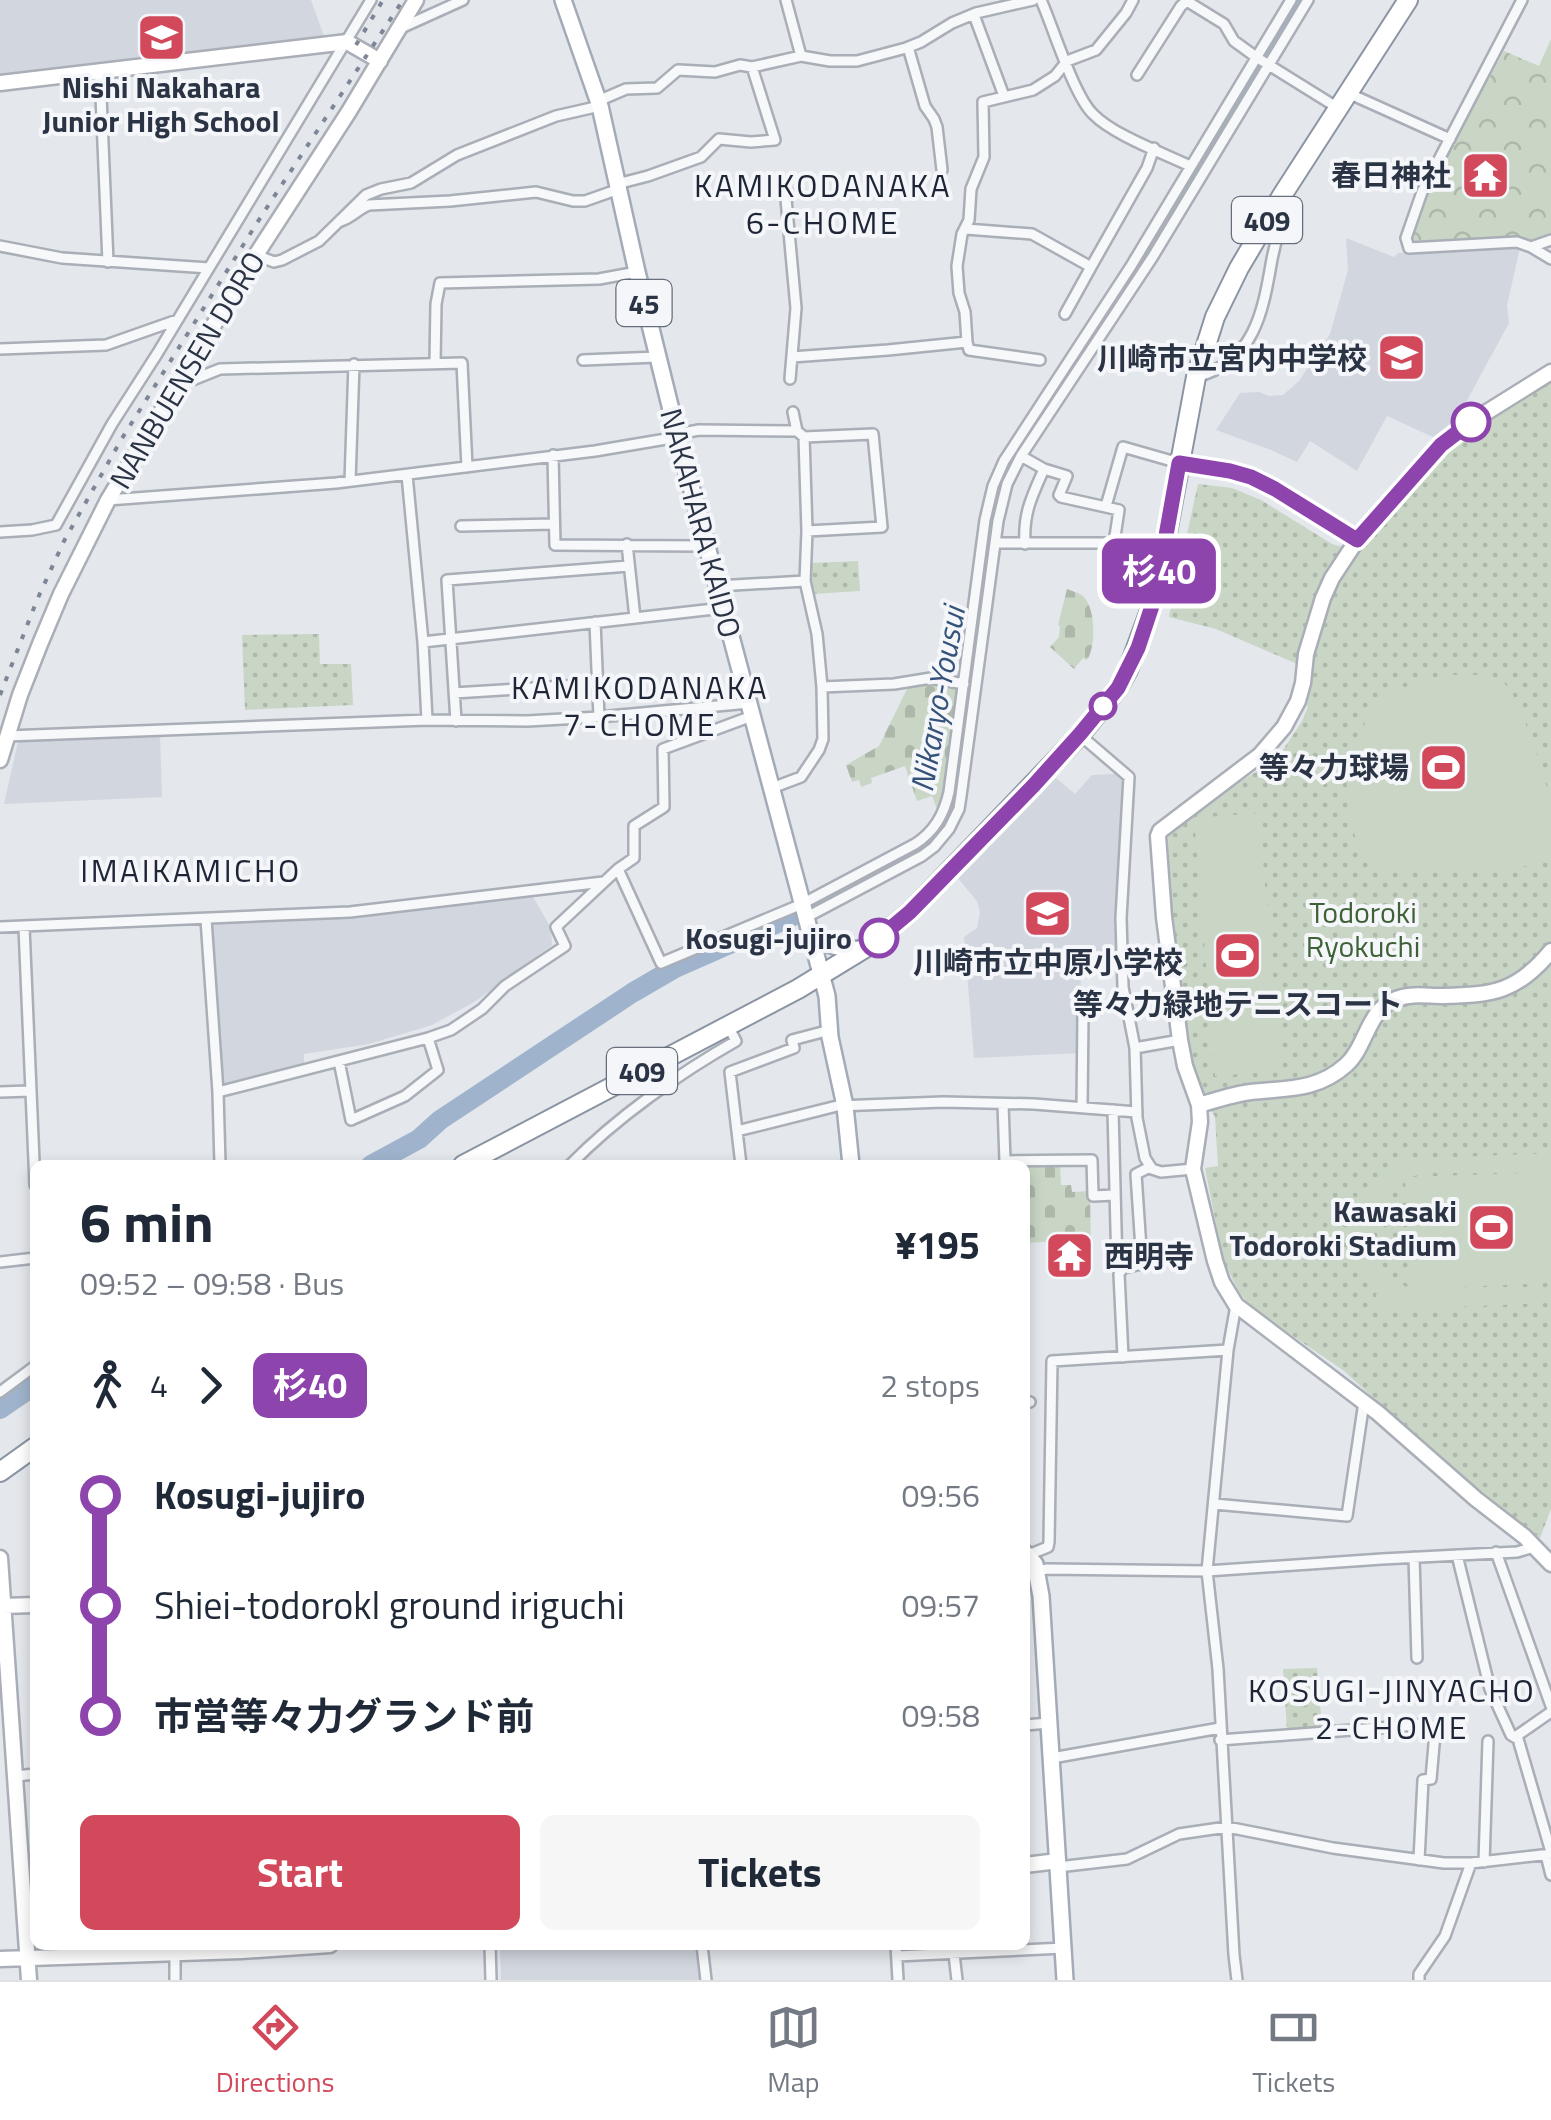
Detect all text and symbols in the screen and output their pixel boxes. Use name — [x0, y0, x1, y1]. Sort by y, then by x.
school or university icon: Nishi Nakahara Junior High School — [135, 12, 187, 64]
place label: Nishi Nakahara Junior High School — [42, 64, 280, 144]
temple icon: 春日神社 — [1460, 149, 1512, 201]
place label: 春日神社 — [1331, 152, 1451, 198]
district label: KAMIKODANAKA 6-CHOME — [694, 161, 952, 246]
road number: 409 — [1232, 197, 1302, 243]
street label: NANBUENSEN DORO — [98, 242, 276, 498]
road number: 45 — [616, 280, 672, 326]
school or university icon: 川崎市立宮内中学校 — [1376, 332, 1428, 384]
place label: 川崎市立宮内中学校 — [1097, 335, 1367, 381]
street label: NAKAHARA KAIDO — [648, 403, 754, 643]
unlabelled marker — [1452, 403, 1490, 441]
line badge: 杉40 — [1102, 538, 1216, 604]
text: 杉40 — [1122, 544, 1196, 598]
water label: Nikaryo-Yousui — [897, 599, 977, 795]
district label: KAMIKODANAKA 7-CHOME — [511, 663, 769, 748]
unlabelled marker — [1090, 693, 1116, 719]
sports icon: 等々力球場 — [1418, 741, 1470, 793]
place label: 等々力球場 — [1259, 744, 1409, 790]
district label: IMAIKAMICHO — [80, 846, 302, 894]
school or university icon: 川崎市立中原小学校 — [1022, 887, 1074, 939]
park label: Todoroki Ryokuchi — [1306, 889, 1420, 969]
place label: Kosugi-jujiro — [685, 915, 852, 961]
marker: Kosugi-jujiro — [860, 919, 898, 957]
sports icon: 等々力緑地テニスコート — [1212, 929, 1264, 981]
place label: 川崎市立中原小学校 — [913, 939, 1183, 985]
place label: 等々力緑地テニスコート — [1073, 981, 1403, 1027]
road number: 409 — [607, 1048, 677, 1094]
text: 6 min — [80, 1180, 214, 1263]
place label: Kawasaki Todoroki Stadium — [1230, 1188, 1457, 1268]
sports icon: Kawasaki Todoroki Stadium — [1466, 1202, 1518, 1254]
text: ¥195 — [895, 1216, 980, 1274]
temple icon: 西明寺 — [1043, 1230, 1095, 1282]
place label: 西明寺 — [1104, 1233, 1194, 1279]
text: 09:52 – 09:58 · Bus — [80, 1259, 344, 1307]
icon: walk — [80, 1358, 135, 1413]
icon: forward — [183, 1358, 238, 1413]
text: 杉40 — [273, 1358, 347, 1412]
text: 4 — [150, 1361, 168, 1409]
text: 2 stops — [880, 1361, 980, 1409]
text: Kosugi-jujiro — [154, 1466, 366, 1524]
text: 09:56 — [901, 1471, 980, 1519]
text: Shiei-todorokl ground iriguchi — [154, 1576, 625, 1634]
text: 09:57 — [901, 1581, 980, 1629]
district label: KOSUGI-JINYACHO 2-CHOME — [1248, 1666, 1536, 1751]
text: 市営等々力グランド前 — [154, 1687, 534, 1745]
text: 09:58 — [901, 1691, 980, 1739]
button: Start — [80, 1815, 520, 1930]
button: Tickets — [540, 1815, 980, 1930]
tab: Directions — [216, 2000, 334, 2103]
tab: Map — [766, 2000, 821, 2103]
tab: Tickets — [1252, 2000, 1335, 2103]

